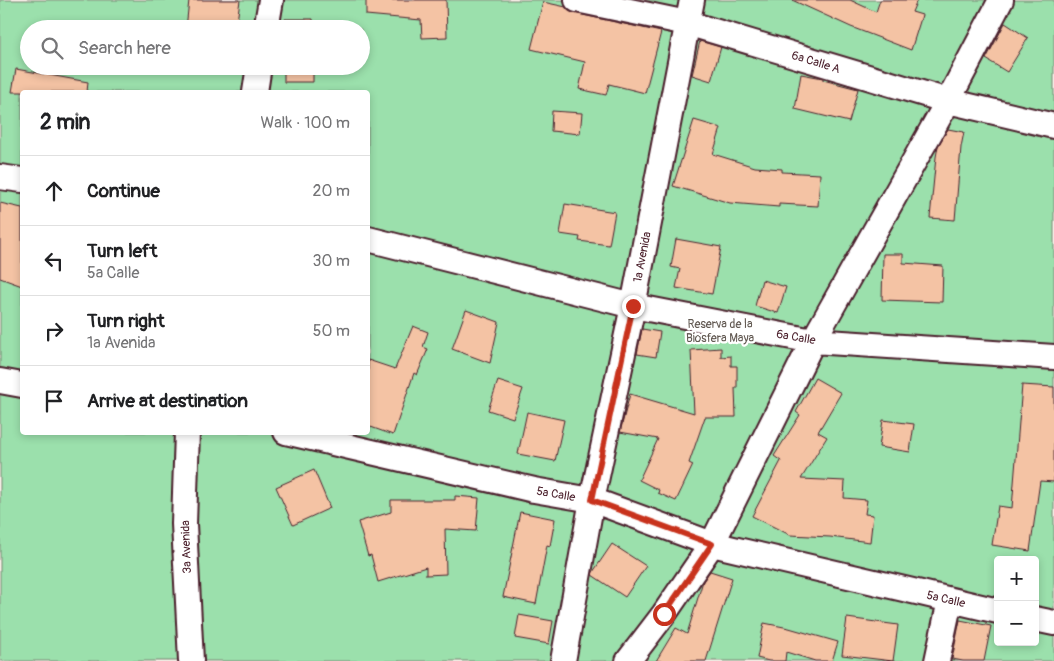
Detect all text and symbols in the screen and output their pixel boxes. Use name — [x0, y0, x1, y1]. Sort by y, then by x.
search box — [20, 20, 370, 75]
icon: search — [38, 34, 66, 62]
text: Search here — [78, 36, 171, 60]
street label: 6a Calle A — [790, 48, 842, 77]
text: 2 min — [40, 109, 90, 136]
text: Walk · 100 m — [261, 113, 350, 133]
icon: ahead — [40, 177, 68, 205]
text: Continue — [87, 179, 160, 203]
text: 20 m — [312, 181, 350, 201]
street label: 1a Avenida — [630, 230, 655, 284]
text: Turn left — [87, 239, 157, 263]
icon: left — [40, 247, 68, 275]
text: 30 m — [312, 251, 350, 271]
text: 5a Calle — [87, 263, 139, 283]
route end — [622, 295, 645, 318]
text: Turn right — [87, 309, 165, 333]
icon: right — [40, 317, 68, 345]
park label: Reserva de la Biosfera Maya — [686, 317, 755, 346]
text: 50 m — [313, 321, 350, 341]
street label: 6a Calle — [775, 327, 817, 348]
text: 1a Avenida — [87, 333, 156, 353]
icon: arrive — [40, 387, 68, 415]
text: Arrive at destination — [87, 389, 248, 413]
street label: 5a Calle — [535, 484, 577, 505]
street label: 3a Avenida — [178, 520, 195, 574]
map controls — [994, 556, 1039, 646]
button: + — [994, 556, 1039, 601]
street label: 5a Calle — [925, 588, 967, 611]
button: − — [994, 601, 1039, 646]
route start — [653, 603, 676, 626]

